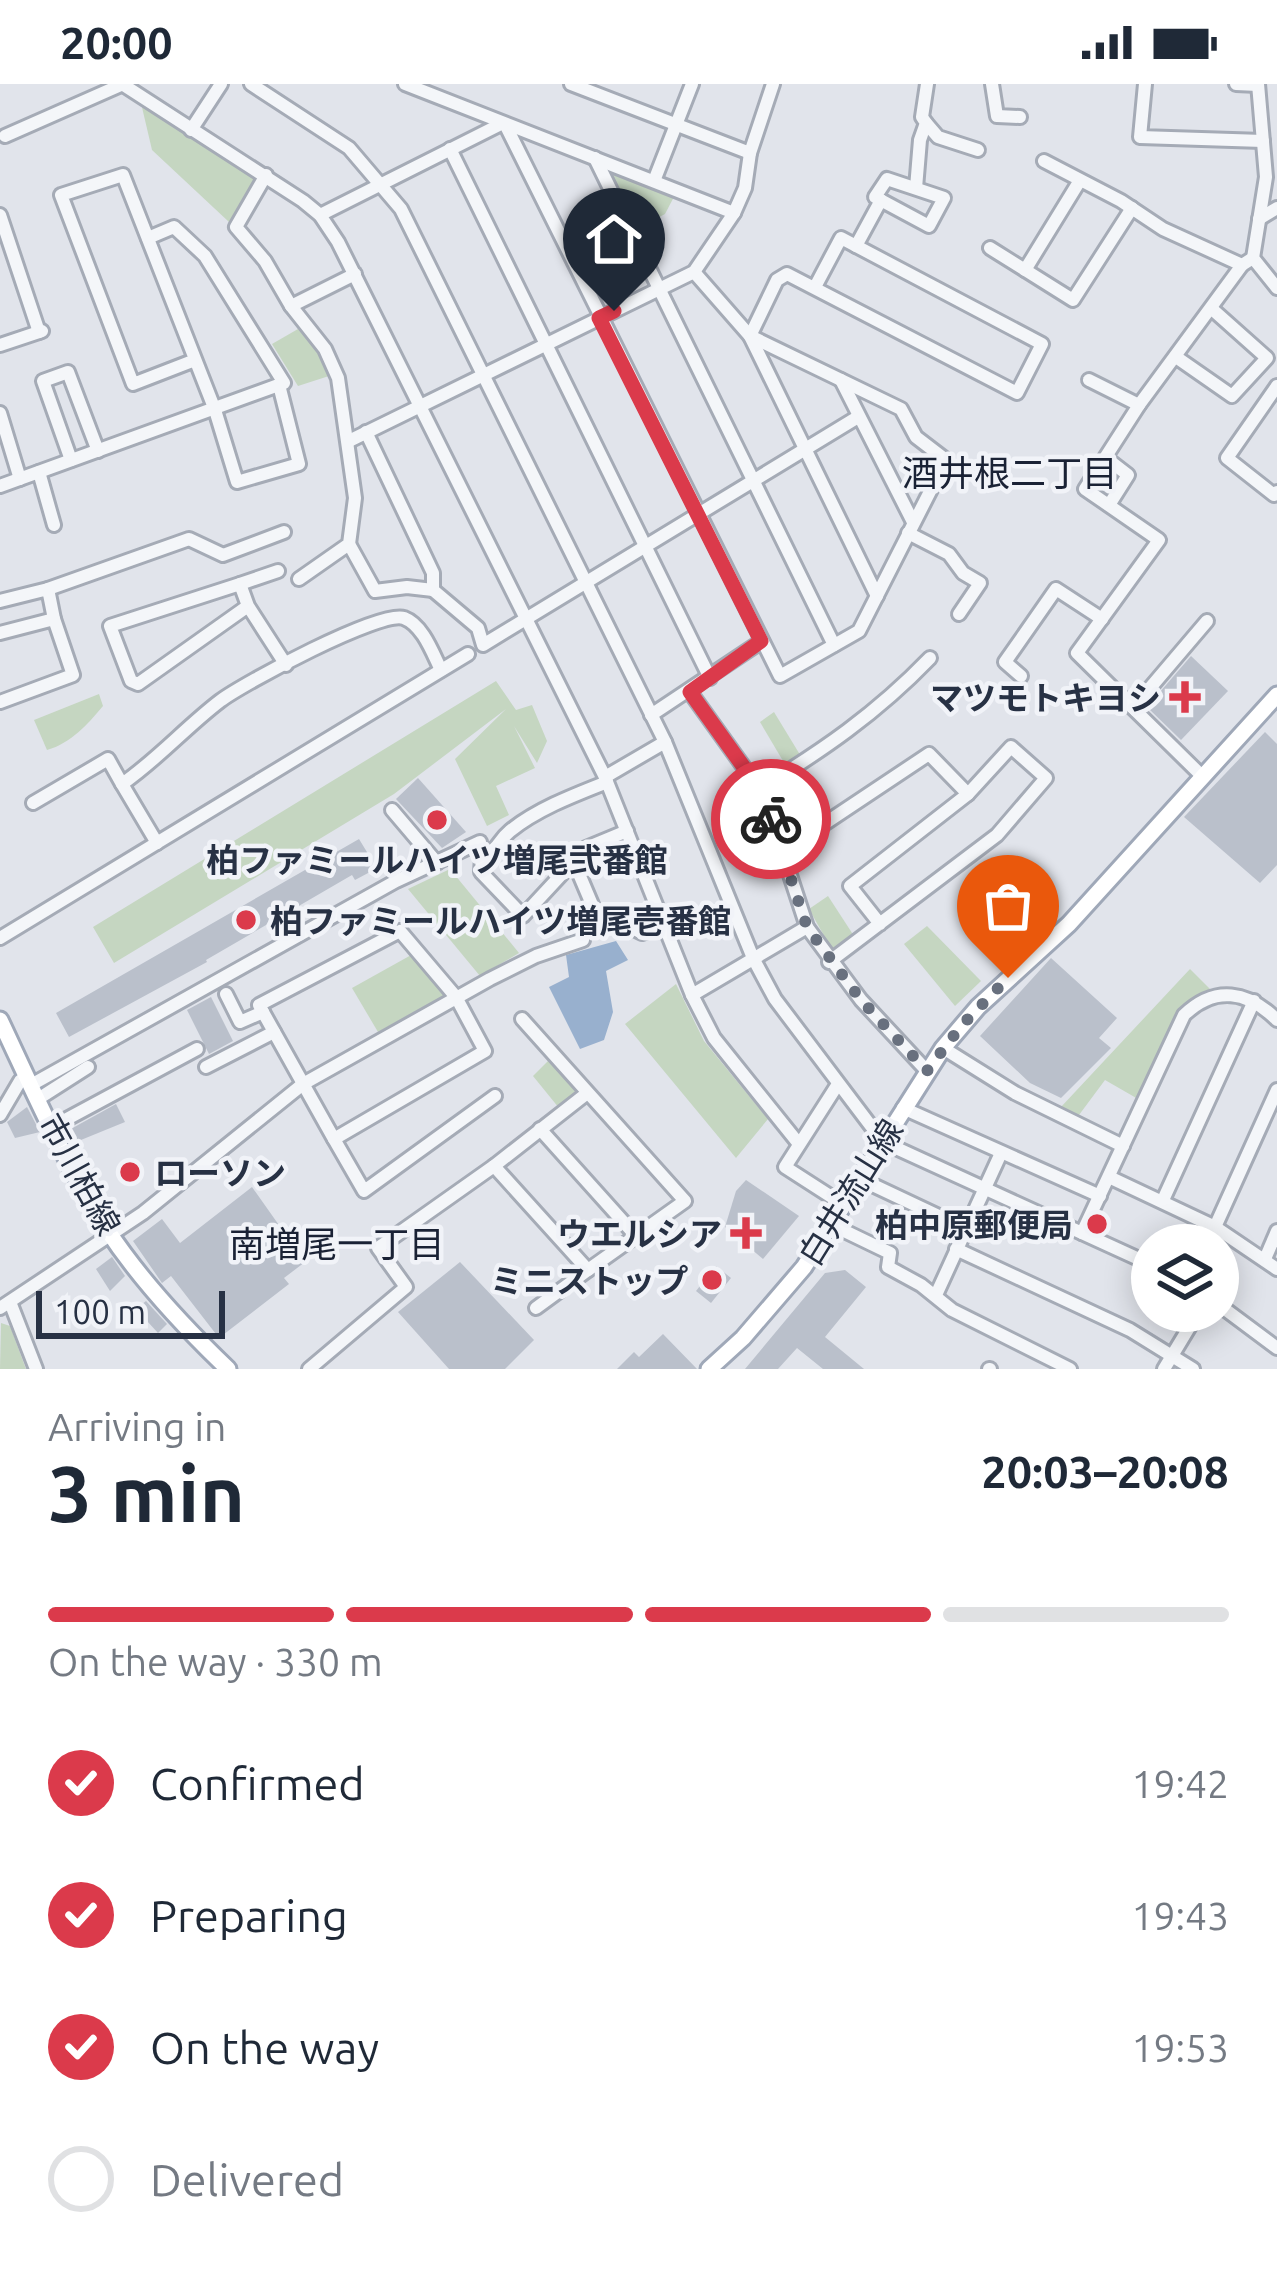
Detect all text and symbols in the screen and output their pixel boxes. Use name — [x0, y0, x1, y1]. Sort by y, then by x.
text: 20:00 — [60, 17, 173, 68]
pin — [563, 188, 665, 311]
icon: home — [581, 206, 647, 272]
district label: 酒井根二丁目 — [902, 452, 1118, 493]
place label: マツモトキヨシ — [930, 679, 1161, 716]
marker: マツモトキヨシ — [1172, 684, 1198, 710]
courier — [711, 759, 831, 879]
icon: bike — [738, 786, 804, 852]
marker: 柏ファミールハイツ増尾弐番館 — [424, 807, 450, 833]
place label: 柏ファミールハイツ増尾弐番館 — [206, 841, 668, 878]
pin — [957, 855, 1059, 978]
icon: bag — [975, 873, 1041, 939]
place label: 柏ファミールハイツ増尾壱番館 — [270, 902, 731, 939]
marker: 柏ファミールハイツ増尾壱番館 — [233, 907, 259, 933]
street label: 市川柏線 — [32, 1107, 128, 1241]
street label: 白井流山線 — [791, 1112, 909, 1272]
place label: ローソン — [154, 1154, 286, 1191]
marker: ローソン — [117, 1159, 143, 1185]
place label: 柏中原郵便局 — [875, 1206, 1073, 1243]
marker: 柏中原郵便局 — [1084, 1211, 1110, 1237]
place label: ウエルシア — [557, 1215, 722, 1252]
marker: ウエルシア — [733, 1220, 759, 1246]
district label: 南増尾一丁目 — [229, 1223, 445, 1264]
map controls — [1131, 1224, 1239, 1332]
button: layers — [1131, 1224, 1239, 1332]
place label: ミニストップ — [490, 1262, 688, 1299]
marker: ミニストップ — [699, 1267, 725, 1293]
scale bar — [36, 1285, 225, 1338]
text: 100 m — [54, 1293, 146, 1330]
text: Arriving in — [48, 1405, 226, 1448]
text: 20:03–20:08 — [981, 1446, 1229, 1497]
text: 3 min — [48, 1449, 245, 1537]
text: On the way · 330 m — [48, 1640, 383, 1683]
icon: check — [48, 1750, 114, 1816]
text: Confirmed — [150, 1758, 365, 1809]
text: 19:42 — [1131, 1762, 1229, 1805]
icon: check — [48, 1882, 114, 1948]
text: Preparing — [150, 1890, 348, 1941]
text: 19:43 — [1131, 1894, 1229, 1937]
icon: check — [48, 2014, 114, 2080]
text: On the way — [150, 2022, 379, 2073]
text: 19:53 — [1131, 2026, 1229, 2069]
text: Delivered — [150, 2154, 344, 2205]

